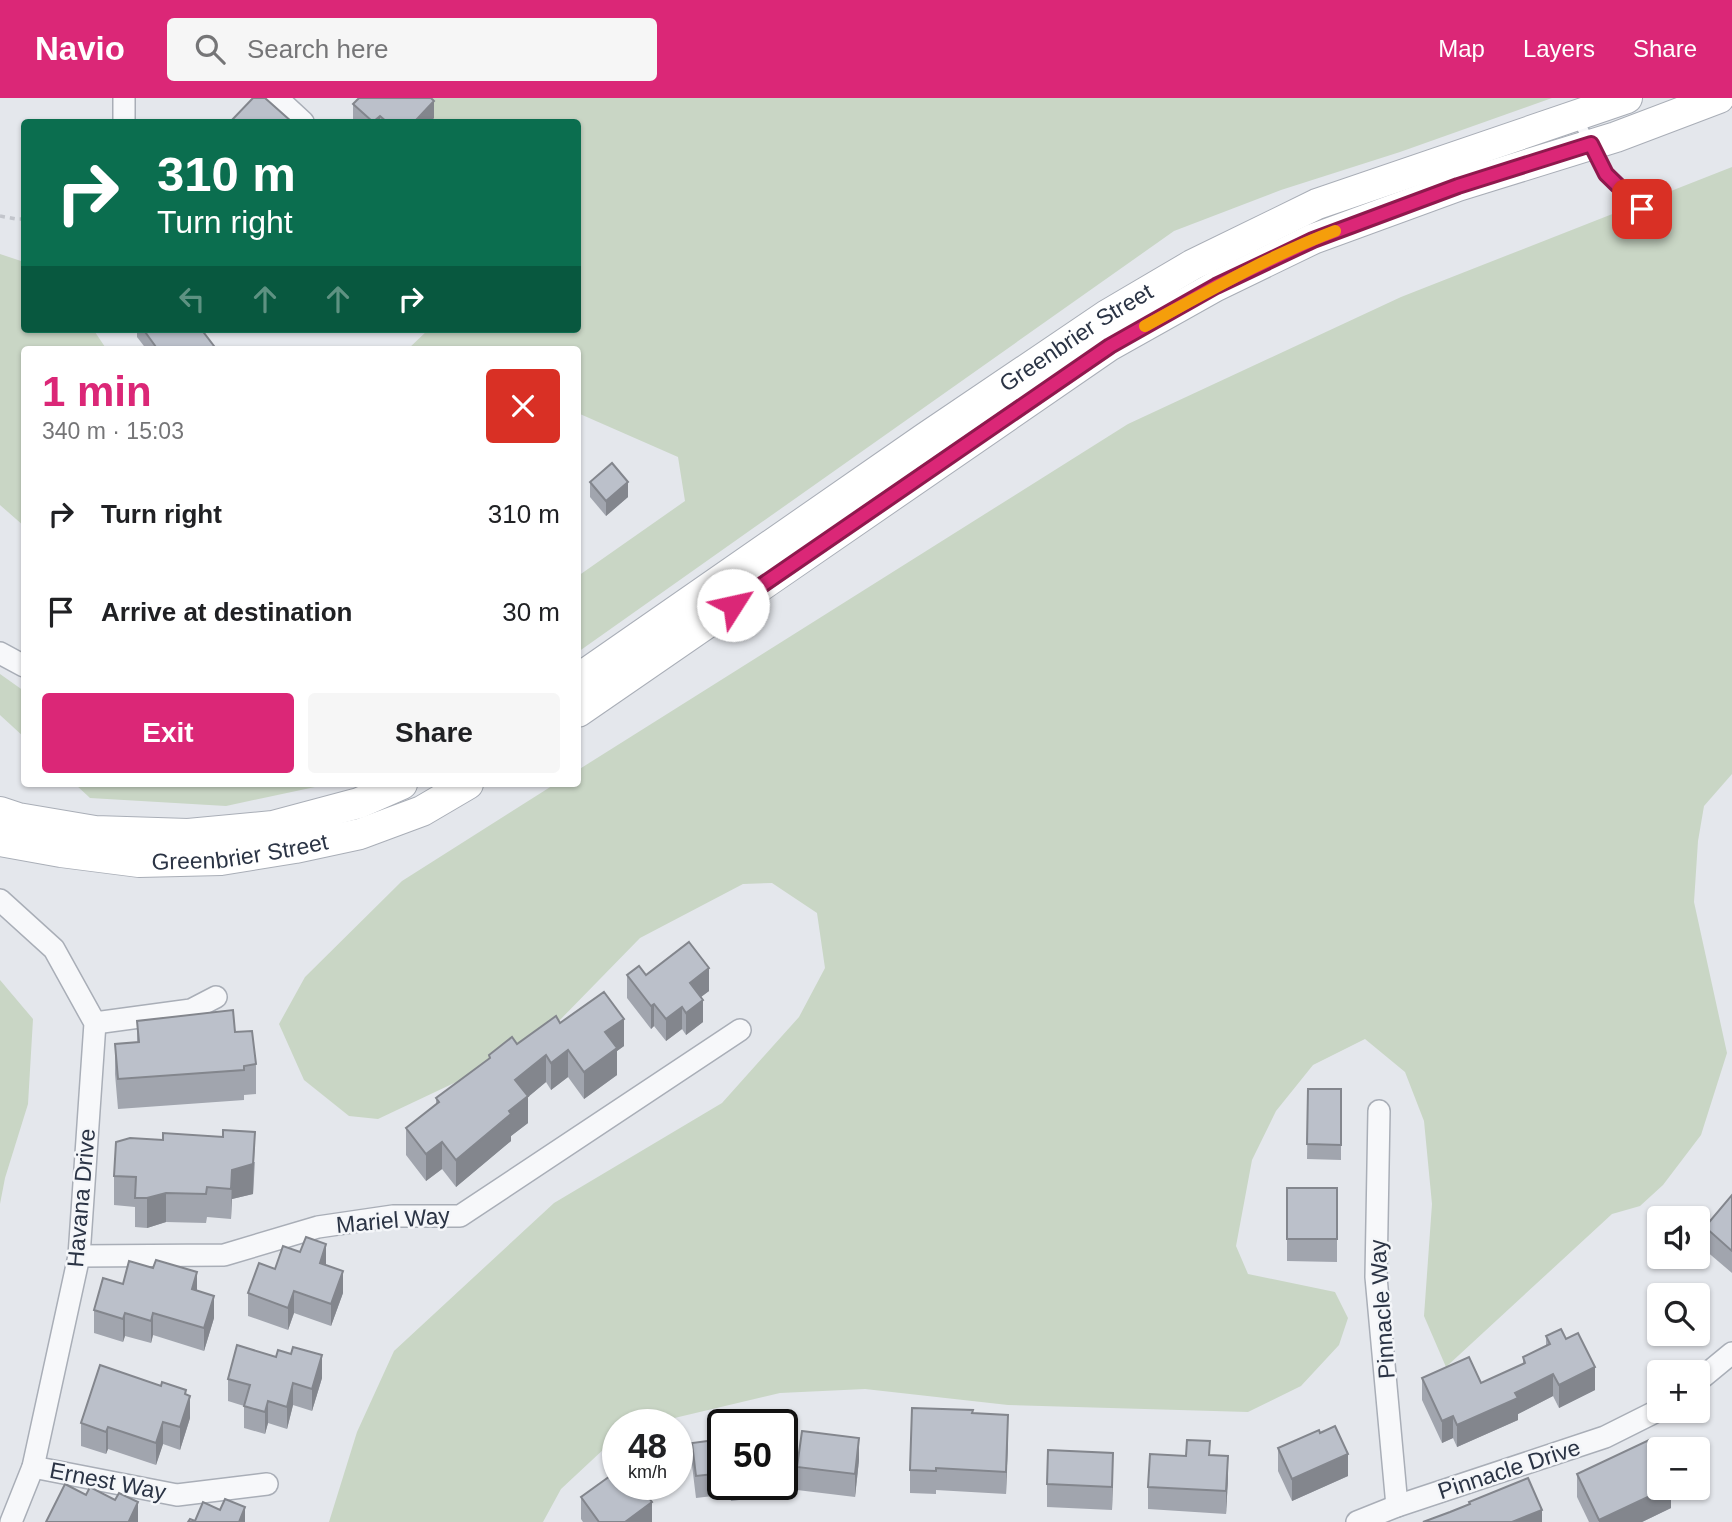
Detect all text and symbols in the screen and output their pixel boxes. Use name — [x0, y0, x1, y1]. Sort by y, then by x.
search box — [167, 18, 657, 81]
text: Navio — [35, 30, 125, 67]
icon: search — [191, 30, 229, 68]
text: Search here — [247, 34, 389, 64]
text: Map — [1438, 35, 1485, 62]
text: Layers — [1523, 35, 1595, 62]
text: Share — [1633, 35, 1697, 62]
icon: right — [42, 147, 133, 238]
text: 310 m — [157, 147, 296, 201]
pin — [1612, 179, 1672, 239]
icon: arrive — [1623, 190, 1661, 228]
text: Turn right — [157, 204, 293, 240]
street label: Greenbrier Street — [994, 278, 1158, 397]
icon: left — [173, 280, 211, 318]
icon: ahead — [246, 280, 284, 318]
icon: ahead — [319, 280, 357, 318]
icon: right — [392, 280, 430, 318]
text: 1 min — [42, 368, 152, 415]
button: close — [486, 369, 560, 443]
text: 340 m · 15:03 — [42, 418, 184, 444]
icon: right — [42, 495, 80, 533]
text: Turn right — [101, 499, 222, 529]
text: 310 m — [488, 499, 560, 529]
position arrow — [696, 568, 770, 642]
icon: arrive — [42, 593, 80, 631]
text: Arrive at destination — [101, 597, 352, 627]
text: 30 m — [502, 597, 560, 627]
button: Exit — [42, 693, 294, 773]
button: Share — [308, 693, 560, 773]
street label: Greenbrier Street — [151, 828, 331, 875]
street label: Havana Drive — [62, 1127, 100, 1269]
street label: Mariel Way — [335, 1202, 451, 1238]
map controls — [1647, 1206, 1710, 1500]
button: sound — [1647, 1206, 1710, 1269]
street label: Pinnacle Way — [1364, 1238, 1400, 1380]
button: search — [1647, 1283, 1710, 1346]
button: + — [1647, 1360, 1710, 1423]
speed limit sign: 50 — [707, 1409, 798, 1500]
text: 48 — [628, 1426, 667, 1465]
street label: Pinnacle Drive — [1434, 1434, 1584, 1504]
button: − — [1647, 1437, 1710, 1500]
street label: Ernest Way — [48, 1457, 169, 1505]
text: km/h — [628, 1462, 667, 1482]

